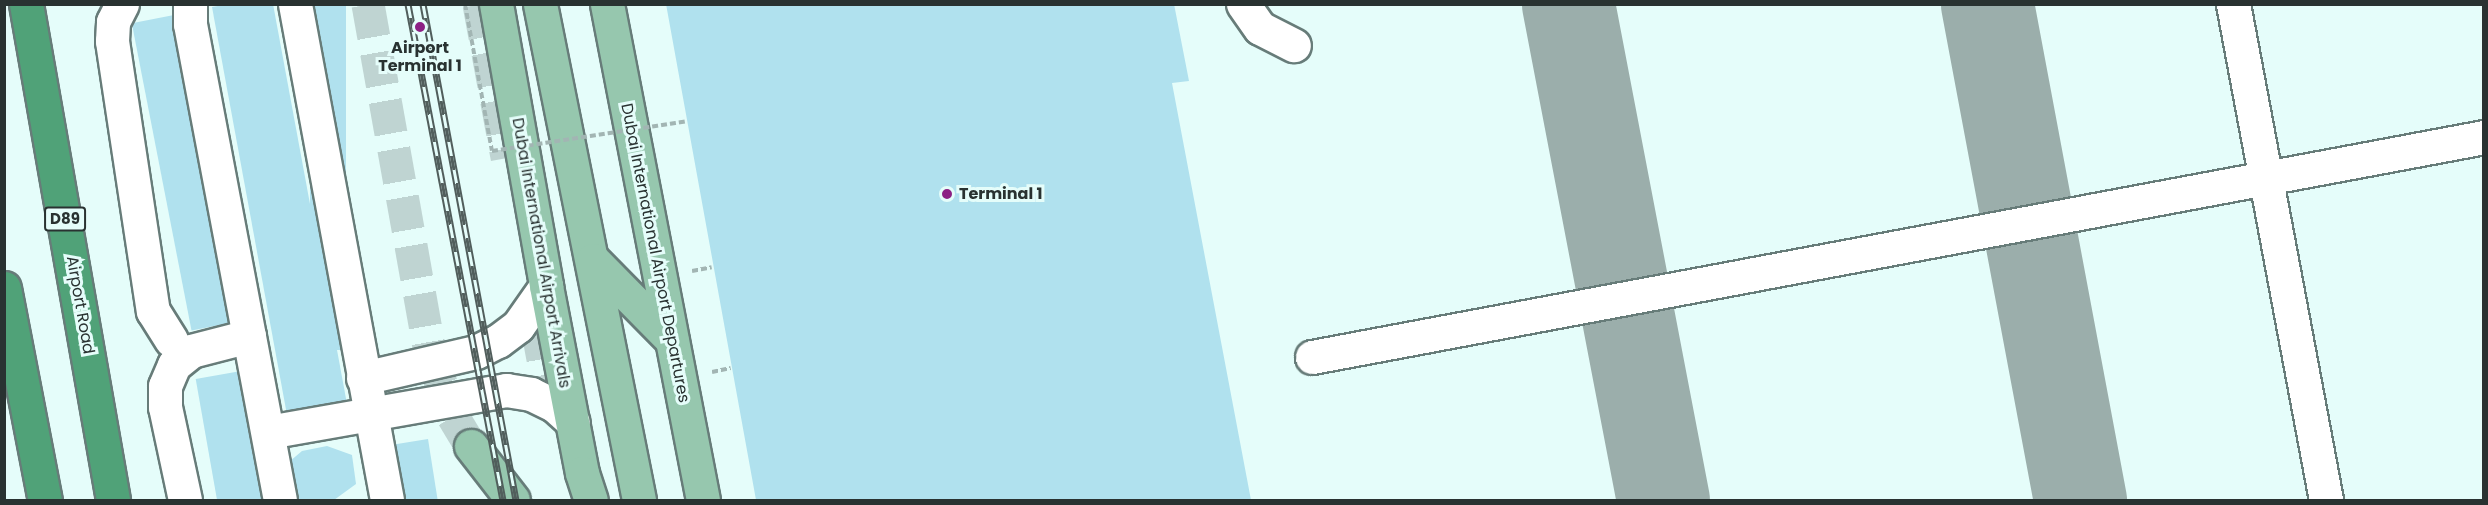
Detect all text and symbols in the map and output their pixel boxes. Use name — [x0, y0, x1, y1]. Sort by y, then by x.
marker: Airport Terminal 1 — [411, 18, 429, 36]
place label: Airport Terminal 1 — [378, 38, 462, 76]
street label: Dubai International Airport Departures — [617, 102, 693, 404]
street label: Dubai International Airport Arrivals — [508, 116, 574, 390]
place label: Terminal 1 — [959, 184, 1043, 204]
marker: Terminal 1 — [940, 187, 954, 201]
road number: D89 — [44, 207, 86, 231]
street label: Airport Road — [62, 254, 98, 356]

